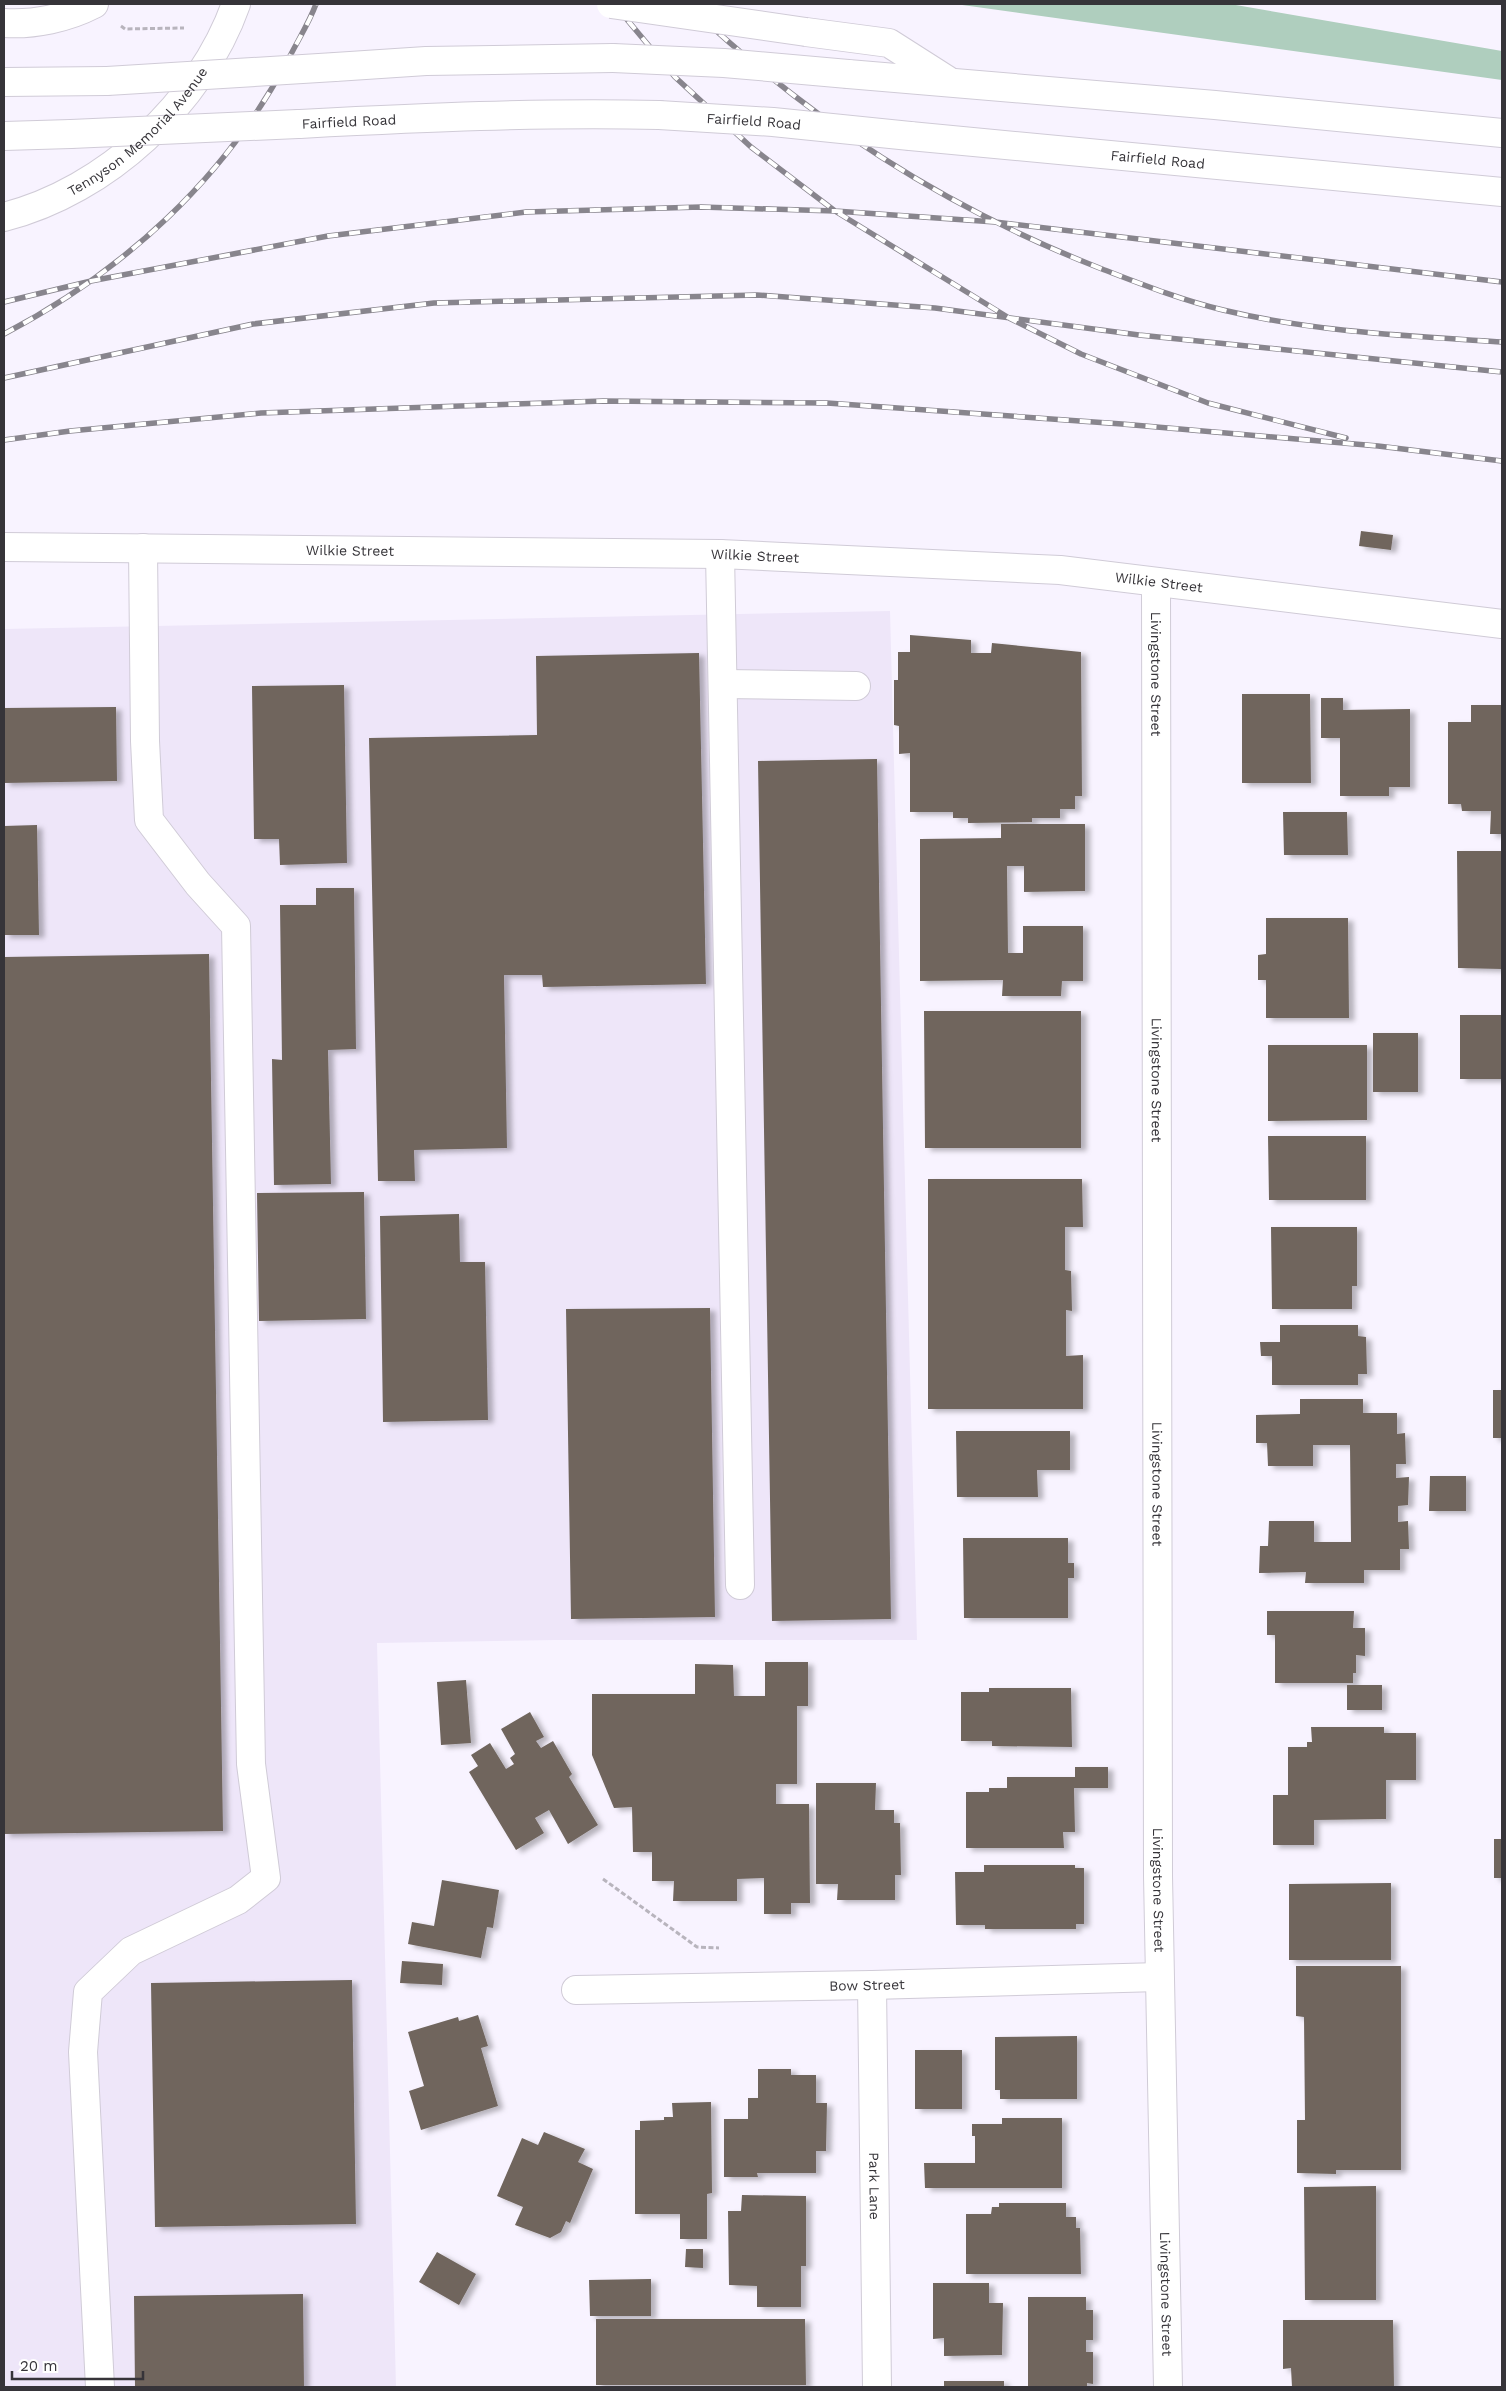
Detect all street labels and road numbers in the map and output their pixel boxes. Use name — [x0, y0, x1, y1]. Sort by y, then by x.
street label: Tennyson Memorial Avenue — [65, 64, 211, 199]
street label: Fairfield Road — [706, 110, 802, 133]
street label: Fairfield Road — [301, 111, 397, 132]
street label: Fairfield Road — [1110, 147, 1206, 172]
street label: Wilkie Street — [306, 542, 394, 559]
street label: Wilkie Street — [711, 546, 799, 566]
street label: Wilkie Street — [1114, 569, 1204, 595]
street label: Livingstone Street — [1148, 612, 1164, 736]
street label: Livingstone Street — [1149, 1018, 1165, 1142]
street label: Livingstone Street — [1149, 1422, 1165, 1546]
street label: Livingstone Street — [1150, 1828, 1167, 1953]
street label: Bow Street — [829, 1976, 905, 1994]
street label: Park Lane — [866, 2152, 883, 2220]
street label: Livingstone Street — [1157, 2231, 1175, 2357]

